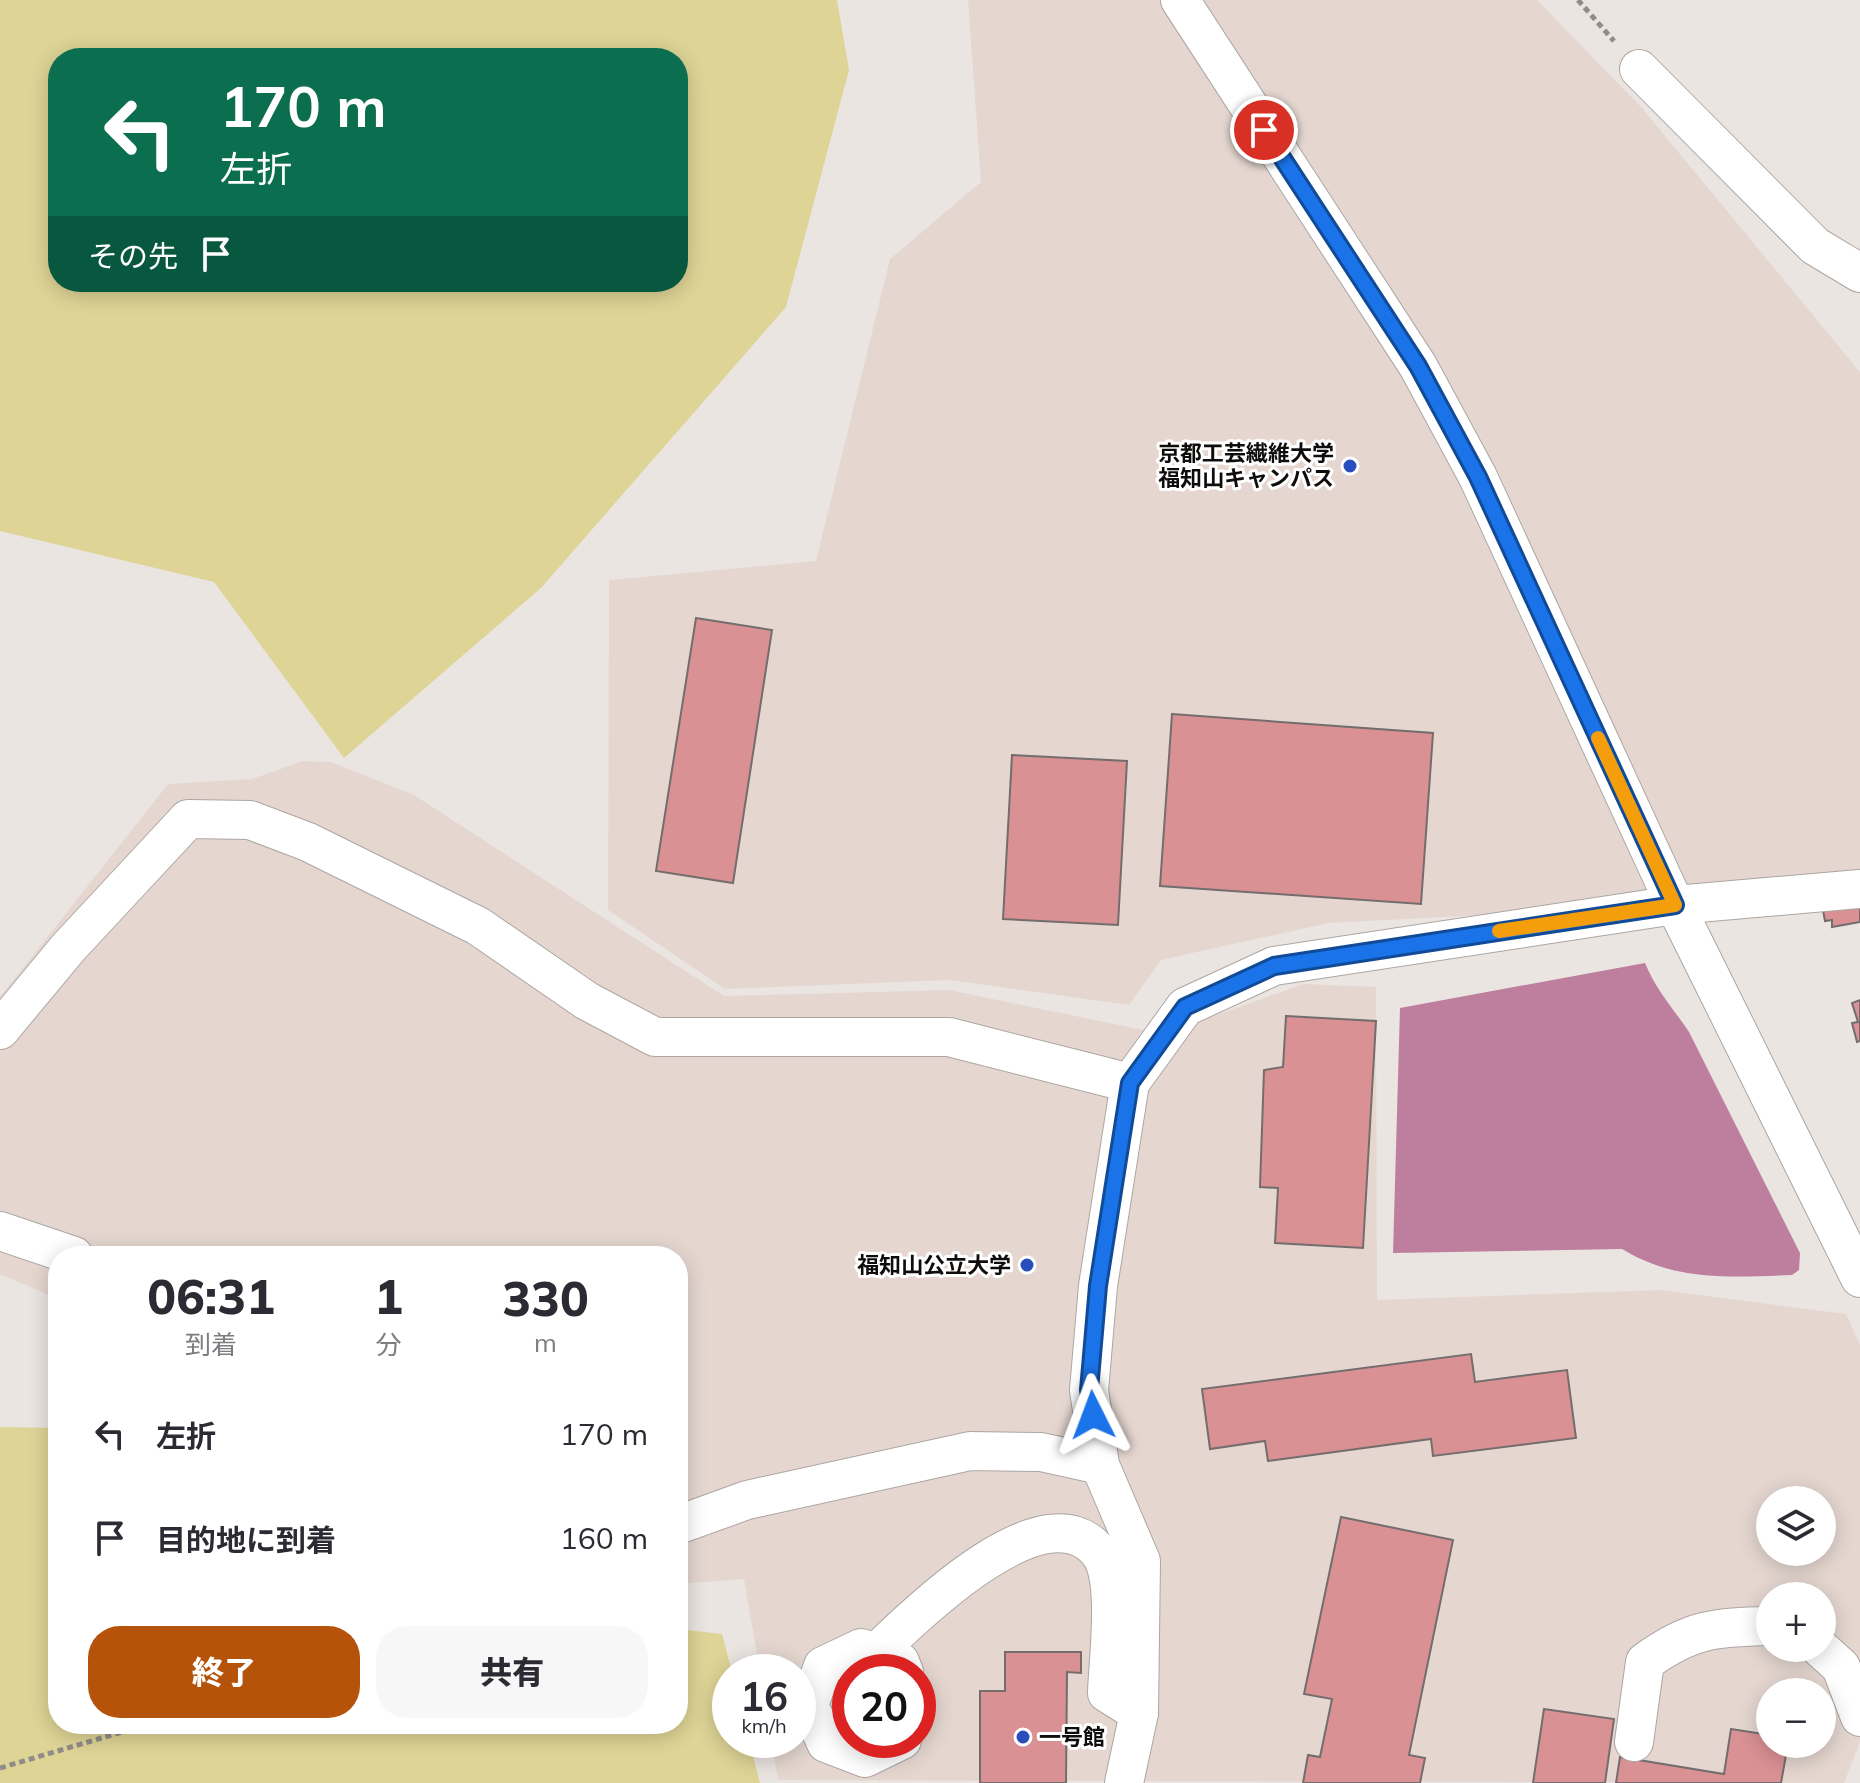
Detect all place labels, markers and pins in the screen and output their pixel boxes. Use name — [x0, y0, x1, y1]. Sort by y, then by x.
pin — [1230, 96, 1298, 164]
place label: 京都工芸繊維大学 福知山キャンパス — [1158, 439, 1334, 492]
marker: 京都工芸繊維大学 福知山キャンパス — [1341, 457, 1359, 475]
place label: 福知山公立大学 — [857, 1251, 1011, 1279]
marker: 福知山公立大学 — [1018, 1256, 1036, 1274]
place label: 一号館 — [1039, 1723, 1105, 1751]
marker: 一号館 — [1014, 1728, 1032, 1746]

